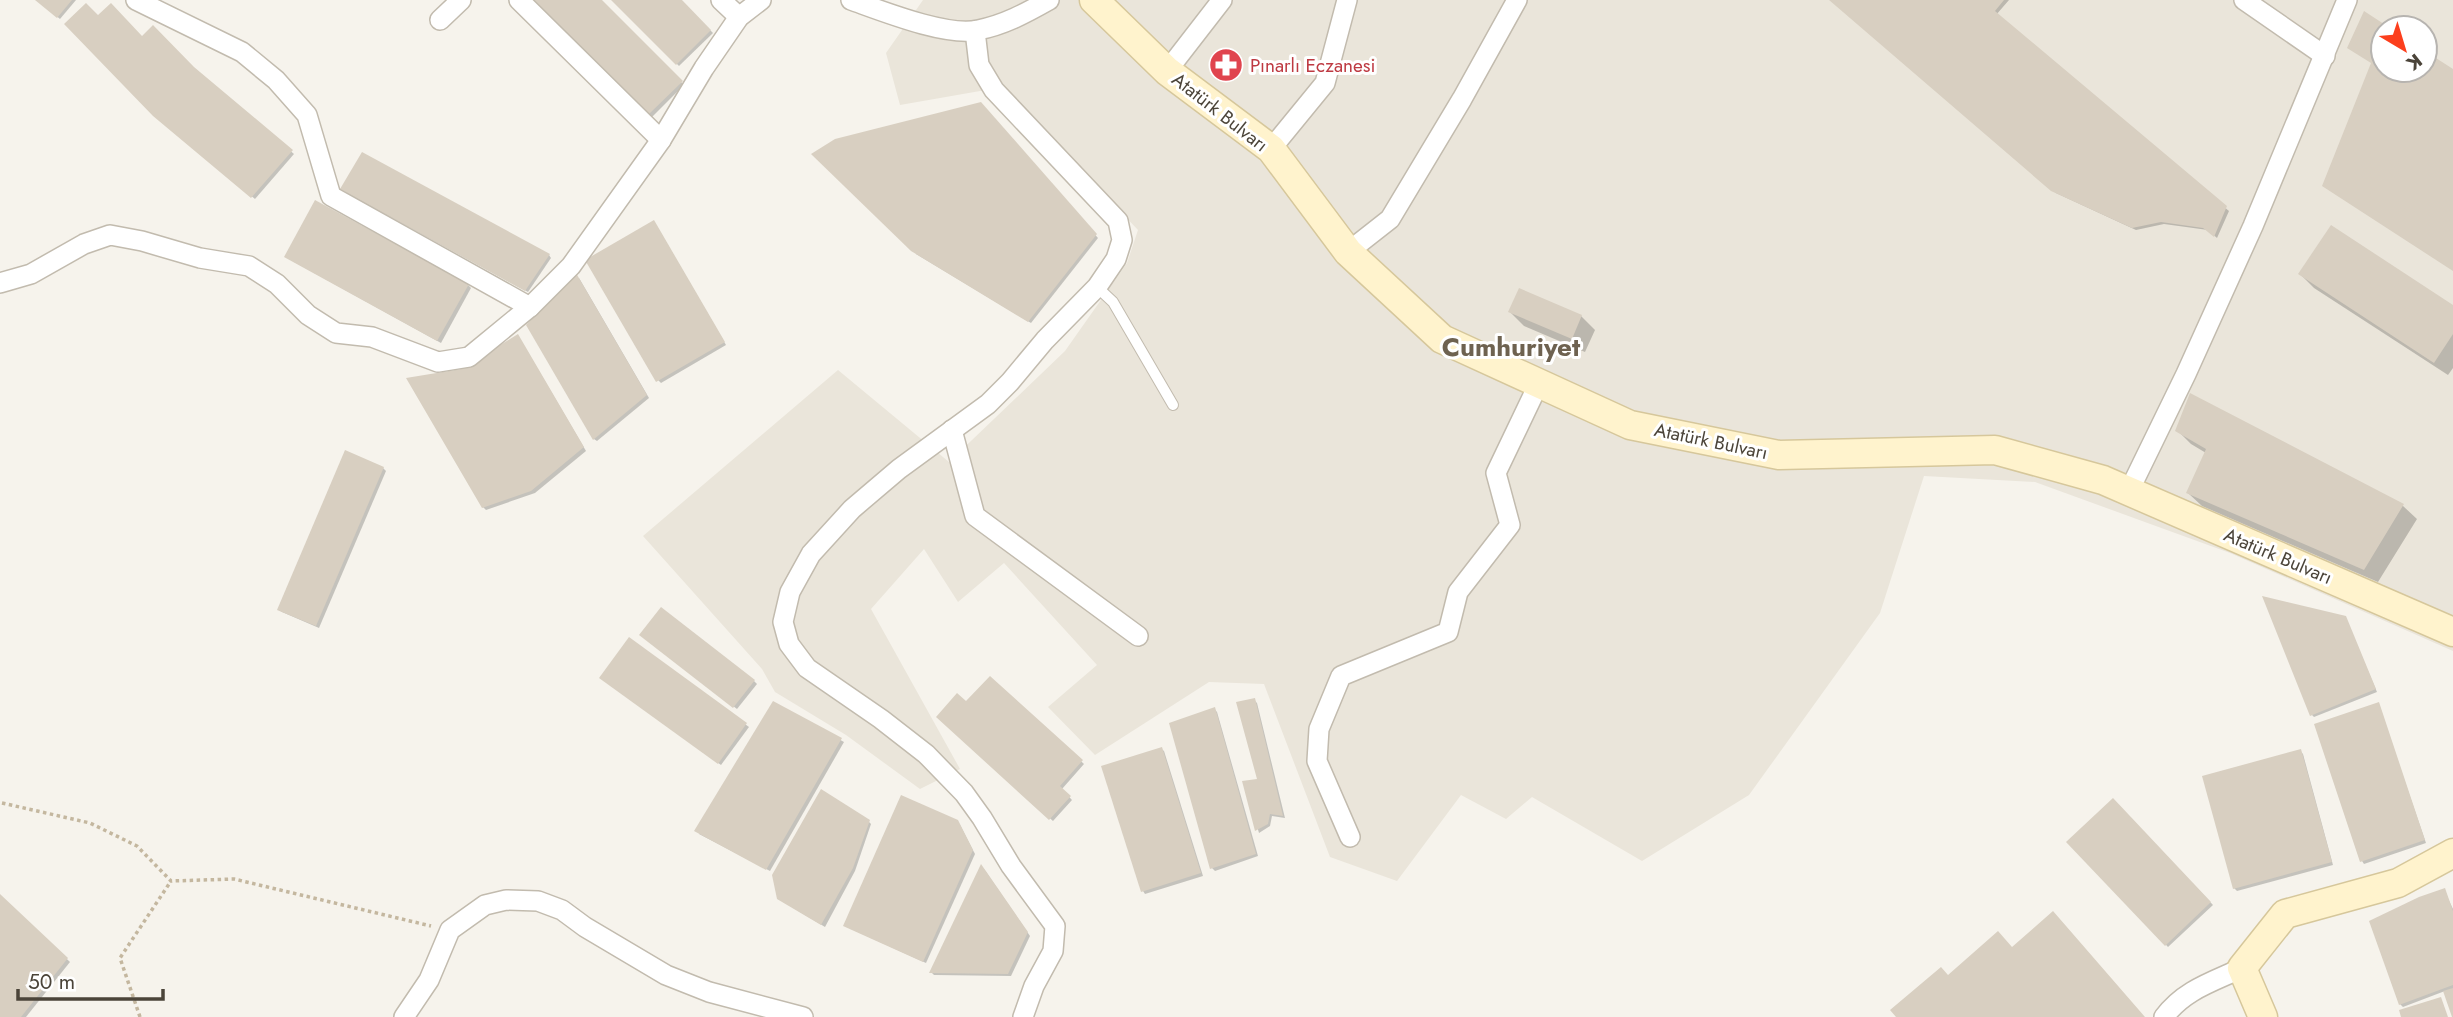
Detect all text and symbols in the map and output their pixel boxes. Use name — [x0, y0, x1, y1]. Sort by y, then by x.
north arrow — [2369, 14, 2439, 84]
pharmacy icon: Pınarlı Eczanesi — [1207, 46, 1245, 84]
text: K — [2400, 47, 2428, 77]
place label: Pınarlı Eczanesi — [1250, 52, 1375, 79]
street label: Atatürk Bulvarı — [1166, 66, 1274, 158]
district label: Cumhuriyet — [1442, 328, 1581, 366]
street label: Atatürk Bulvarı — [1652, 416, 1770, 466]
street label: Atatürk Bulvarı — [2220, 521, 2336, 591]
scale bar — [18, 958, 163, 1002]
text: 50 m — [28, 967, 75, 997]

